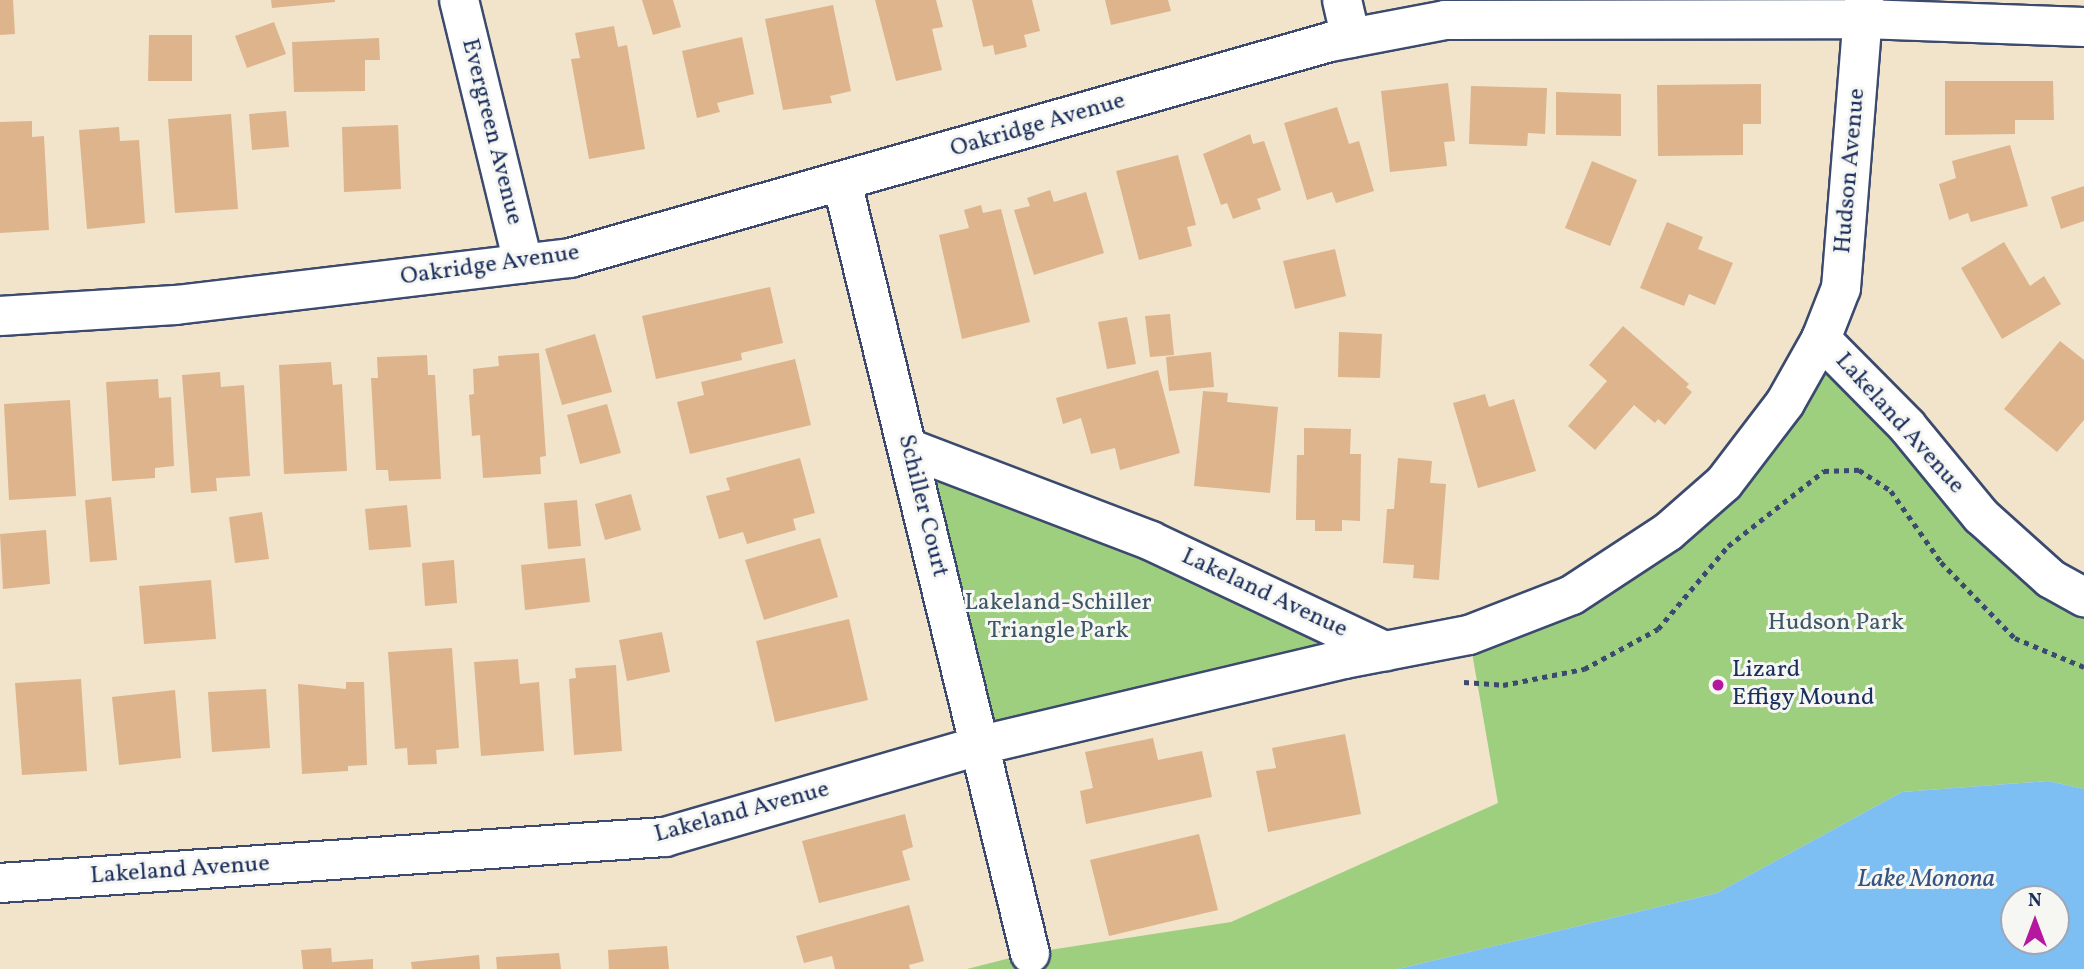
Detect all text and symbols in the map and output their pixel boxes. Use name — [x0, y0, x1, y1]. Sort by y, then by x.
street label: Evergreen Avenue — [454, 36, 528, 228]
street label: Oakridge Avenue — [947, 87, 1129, 165]
street label: Hudson Avenue — [1829, 87, 1873, 255]
street label: Oakridge Avenue — [399, 239, 581, 293]
street label: Lakeland Avenue — [1828, 348, 1970, 500]
street label: Schiller Court — [890, 432, 954, 580]
street label: Lakeland Avenue — [1176, 543, 1352, 645]
park label: Lakeland-Schiller Triangle Park — [964, 590, 1152, 646]
park label: Hudson Park — [1768, 610, 1904, 638]
place label: Lizard Effigy Mound — [1732, 657, 1875, 713]
marker: Lizard Effigy Mound — [1710, 677, 1726, 693]
street label: Lakeland Avenue — [651, 776, 833, 850]
street label: Lakeland Avenue — [89, 850, 271, 892]
water label: Lake Monona — [1857, 864, 1995, 896]
north arrow — [2000, 885, 2070, 955]
text: N — [2028, 888, 2042, 914]

